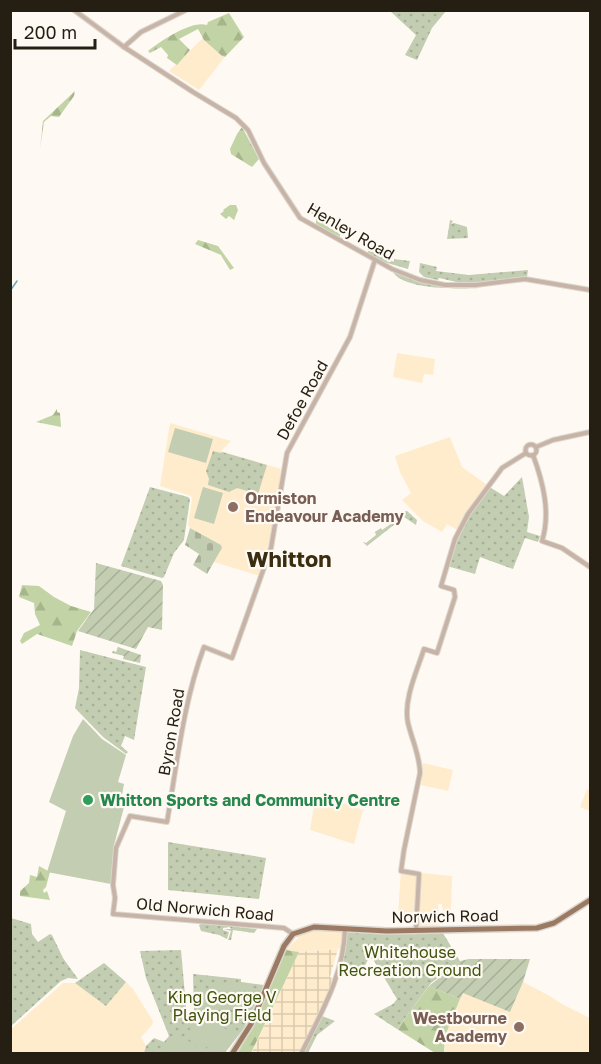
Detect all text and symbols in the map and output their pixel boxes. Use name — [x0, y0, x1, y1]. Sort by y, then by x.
scale bar — [15, 12, 94, 50]
text: 200 m — [24, 21, 77, 43]
street label: Henley Road — [304, 198, 398, 264]
street label: Defoe Road — [272, 357, 332, 443]
place label: Ormiston Endeavour Academy — [245, 488, 404, 526]
marker: Ormiston Endeavour Academy — [226, 500, 240, 514]
district label: Whitton — [246, 545, 332, 572]
street label: Byron Road — [153, 687, 189, 777]
place label: Whitton Sports and Community Centre — [100, 790, 400, 810]
marker: Whitton Sports and Community Centre — [81, 793, 95, 807]
street label: Old Norwich Road — [135, 893, 275, 925]
street label: Norwich Road — [391, 905, 499, 927]
park label: Whitehouse Recreation Ground — [338, 942, 482, 980]
park label: King George V Playing Field — [167, 987, 277, 1025]
place label: Westbourne Academy — [413, 1008, 507, 1046]
marker: Westbourne Academy — [512, 1020, 526, 1034]

